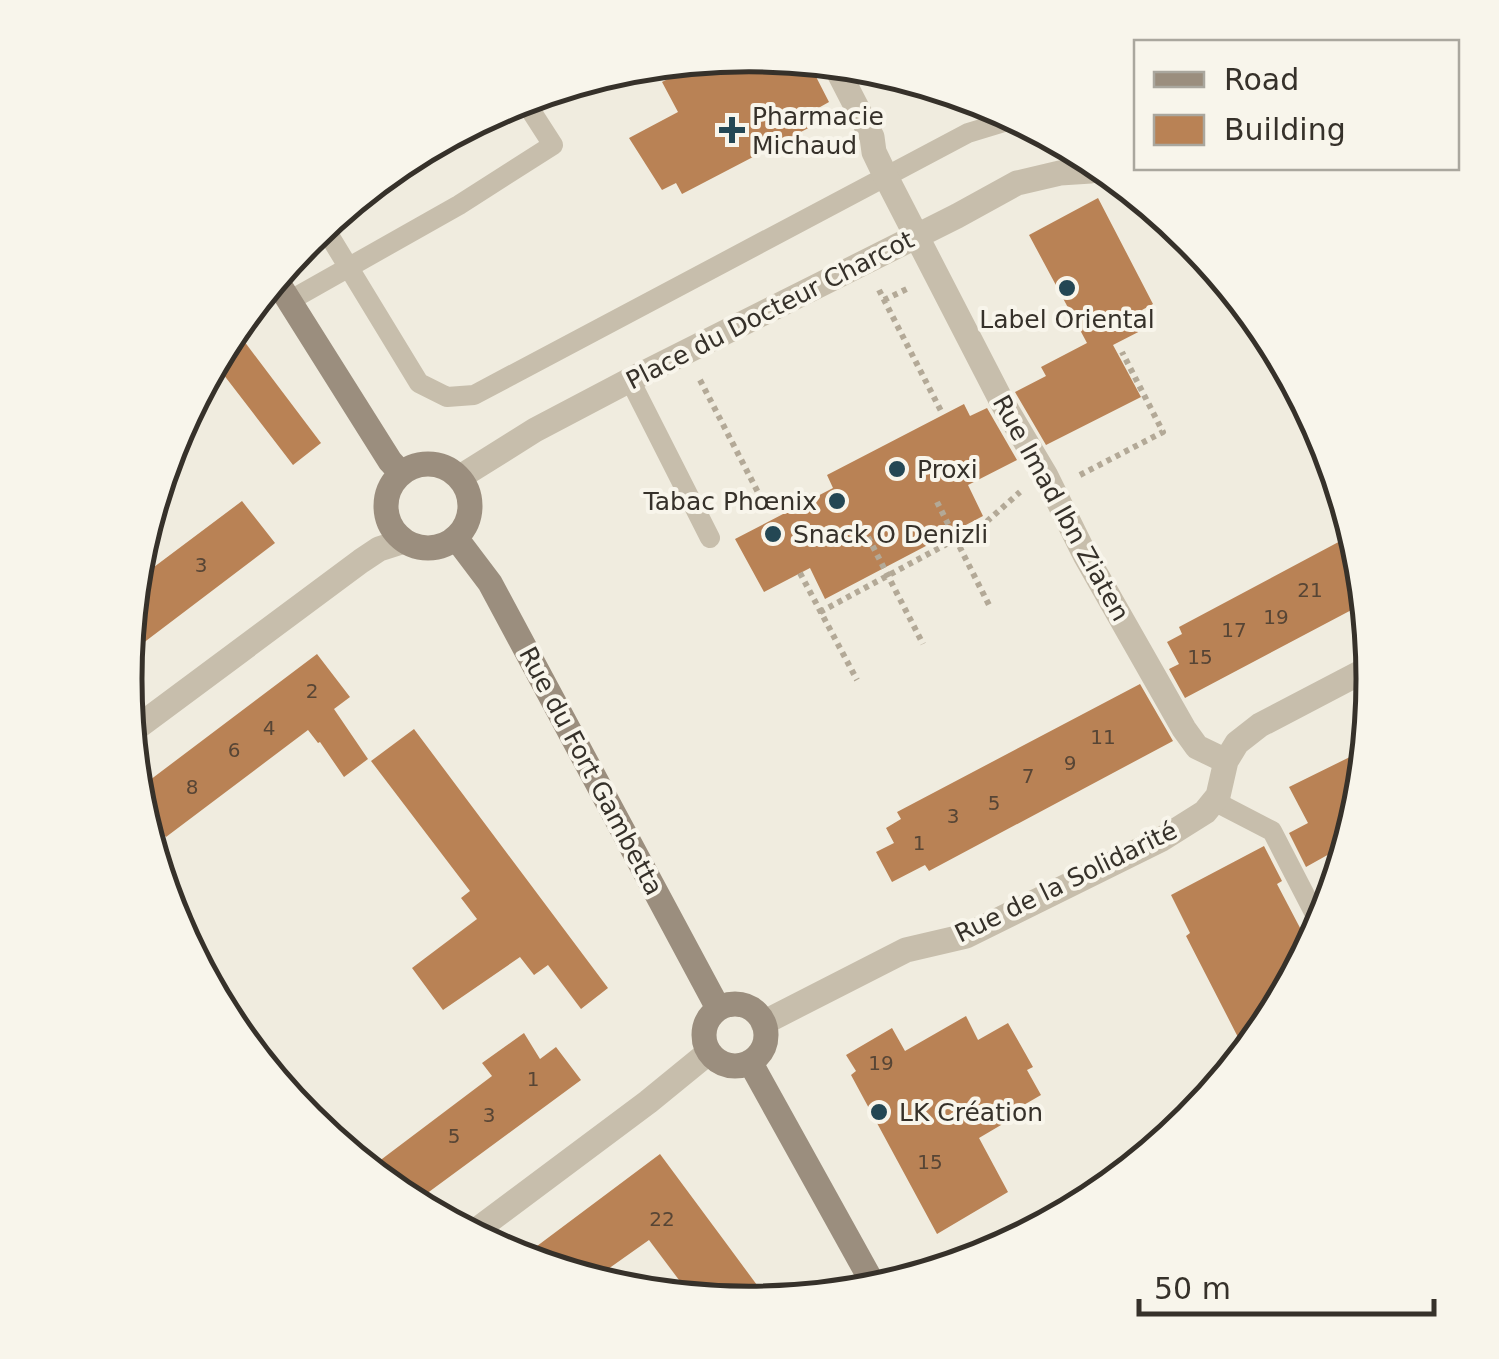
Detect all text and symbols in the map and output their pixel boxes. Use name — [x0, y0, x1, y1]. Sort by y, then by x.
legend — [1134, 40, 1459, 170]
text: Road — [1224, 62, 1299, 97]
place label: Pharmacie Michaud — [752, 102, 884, 160]
text: Building — [1224, 112, 1346, 147]
marker: Pharmacie Michaud — [721, 119, 743, 141]
street label: Place du Docteur Charcot — [621, 225, 919, 395]
marker: Label Oriental — [1056, 277, 1078, 299]
place label: Label Oriental — [979, 305, 1155, 334]
street label: Rue Imad Ibn Ziaten — [987, 390, 1135, 626]
place label: Proxi — [917, 455, 978, 484]
marker: Proxi — [886, 458, 908, 480]
place label: Tabac Phœnix — [643, 487, 817, 516]
marker: Tabac Phœnix — [826, 490, 848, 512]
place label: Snack O Denizli — [793, 520, 988, 549]
marker: Snack O Denizli — [762, 523, 784, 545]
house number: 3 — [195, 553, 207, 577]
house number: 21 — [1297, 578, 1323, 602]
house number: 19 — [1263, 605, 1289, 629]
house number: 17 — [1221, 618, 1247, 642]
street label: Rue du Fort Gambetta — [513, 642, 669, 900]
house number: 15 — [1187, 645, 1213, 669]
house number: 2 — [306, 679, 318, 703]
house number: 4 — [263, 716, 275, 740]
house number: 11 — [1090, 725, 1116, 749]
house number: 6 — [228, 738, 240, 762]
house number: 9 — [1064, 751, 1076, 775]
house number: 7 — [1022, 764, 1034, 788]
house number: 8 — [186, 775, 198, 799]
house number: 5 — [988, 791, 1000, 815]
house number: 3 — [947, 804, 959, 828]
street label: Rue de la Solidarité — [950, 816, 1182, 948]
house number: 1 — [913, 831, 925, 855]
house number: 19 — [868, 1051, 894, 1075]
house number: 1 — [527, 1067, 539, 1091]
place label: LK Création — [899, 1098, 1043, 1127]
marker: LK Création — [868, 1101, 890, 1123]
house number: 3 — [483, 1103, 495, 1127]
house number: 5 — [448, 1124, 460, 1148]
house number: 15 — [917, 1150, 943, 1174]
house number: 22 — [649, 1207, 675, 1231]
scale bar — [1139, 1254, 1434, 1316]
text: 50 m — [1154, 1271, 1231, 1306]

